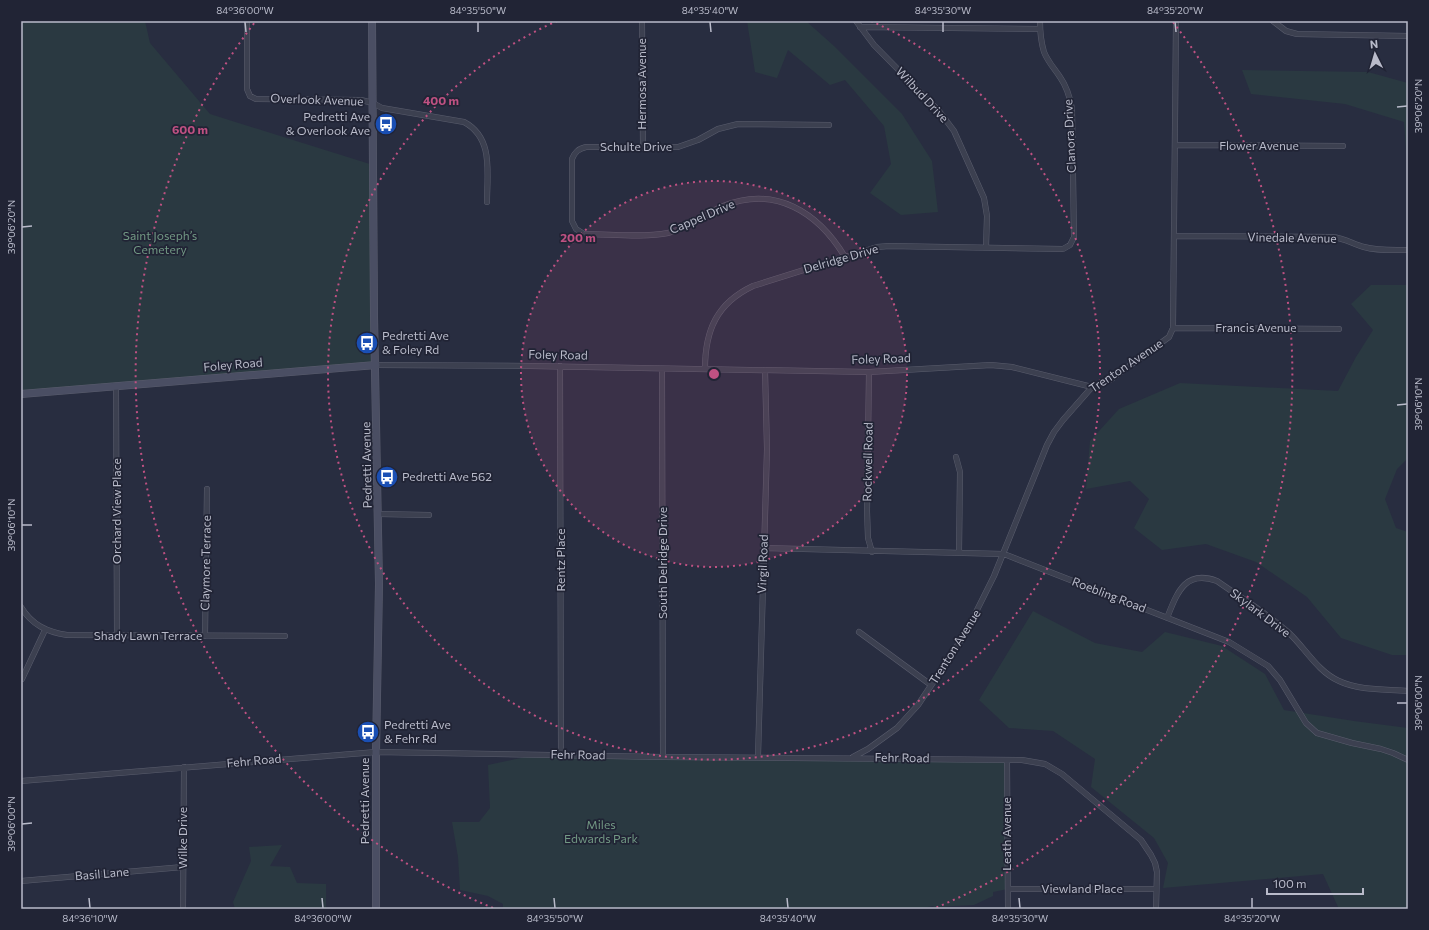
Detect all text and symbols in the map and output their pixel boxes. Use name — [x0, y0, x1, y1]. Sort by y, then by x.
text: 84°36'00"W — [216, 4, 274, 16]
text: 84°35'50"W — [450, 4, 506, 16]
text: 84°35'40"W — [682, 4, 738, 16]
text: 84°35'30"W — [915, 4, 971, 16]
text: 84°35'20"W — [1147, 4, 1203, 16]
north arrow — [1355, 34, 1395, 74]
text: N — [1369, 37, 1379, 50]
street label: Hermosa Avenue — [634, 38, 648, 130]
street label: Wilbud Drive — [894, 64, 952, 125]
text: 39°06'20"N — [1412, 79, 1424, 133]
street label: Overlook Avenue — [270, 90, 364, 108]
text: 400 m — [423, 93, 459, 107]
street label: Clanora Drive — [1060, 99, 1078, 173]
place label: Pedretti Ave & Overlook Ave — [286, 109, 370, 137]
bus stop icon: Pedretti Ave & Overlook Ave — [373, 111, 399, 137]
text: 600 m — [172, 122, 208, 136]
street label: Flower Avenue — [1219, 138, 1299, 152]
street label: Schulte Drive — [600, 139, 672, 153]
street label: Cappel Drive — [667, 196, 736, 236]
text: 39°06'20"N — [5, 200, 17, 254]
park label: Saint Joseph’s Cemetery — [123, 228, 197, 256]
street label: Vinedale Avenue — [1247, 229, 1337, 245]
text: 200 m — [560, 230, 596, 244]
street label: Delridge Drive — [802, 241, 880, 275]
street label: Francis Avenue — [1215, 320, 1297, 334]
place label: Pedretti Ave & Foley Rd — [382, 328, 449, 356]
bus stop icon: Pedretti Ave & Foley Rd — [354, 330, 380, 356]
street label: Trenton Avenue — [1086, 335, 1165, 395]
street label: Foley Road — [528, 346, 588, 362]
street label: Foley Road — [851, 350, 911, 366]
street label: Foley Road — [203, 354, 263, 374]
centre of rings — [707, 367, 721, 381]
text: 39°06'10"N — [1412, 377, 1424, 431]
street label: Pedretti Avenue — [358, 422, 374, 508]
street label: Rockwell Road — [859, 422, 875, 502]
street label: Orchard View Place — [109, 458, 123, 564]
bus stop icon: Pedretti Ave 562 — [374, 464, 400, 490]
place label: Pedretti Ave 562 — [402, 469, 492, 483]
text: 39°06'10"N — [5, 498, 17, 552]
street label: South Delridge Drive — [655, 507, 669, 619]
street label: Claymore Terrace — [197, 515, 213, 611]
street label: Rentz Place — [553, 528, 567, 592]
street label: Virgil Road — [754, 534, 770, 594]
street label: Roebling Road — [1070, 574, 1148, 615]
street label: Skylark Drive — [1228, 585, 1293, 639]
street label: Trenton Avenue — [926, 606, 983, 687]
street label: Shady Lawn Terrace — [94, 628, 202, 642]
text: 39°06'00"N — [1412, 675, 1424, 731]
place label: Pedretti Ave & Fehr Rd — [384, 717, 451, 745]
bus stop icon: Pedretti Ave & Fehr Rd — [355, 719, 381, 745]
street label: Fehr Road — [550, 747, 606, 761]
street label: Fehr Road — [874, 750, 930, 764]
street label: Fehr Road — [226, 751, 282, 769]
street label: Pedretti Avenue — [357, 758, 371, 844]
text: 39°06'00"N — [5, 796, 17, 852]
street label: Leath Avenue — [999, 797, 1013, 871]
street label: Wilke Drive — [175, 807, 189, 869]
park label: Miles Edwards Park — [564, 817, 639, 845]
street label: Basil Lane — [74, 864, 130, 882]
scale bar — [1267, 870, 1363, 896]
text: 100 m — [1273, 876, 1307, 890]
street label: Viewland Place — [1041, 881, 1123, 895]
text: 84°36'10"W — [62, 912, 118, 924]
text: 84°36'00"W — [294, 912, 352, 924]
text: 84°35'50"W — [527, 912, 583, 924]
text: 84°35'40"W — [760, 912, 816, 924]
text: 84°35'30"W — [992, 912, 1048, 924]
text: 84°35'20"W — [1224, 912, 1280, 924]

